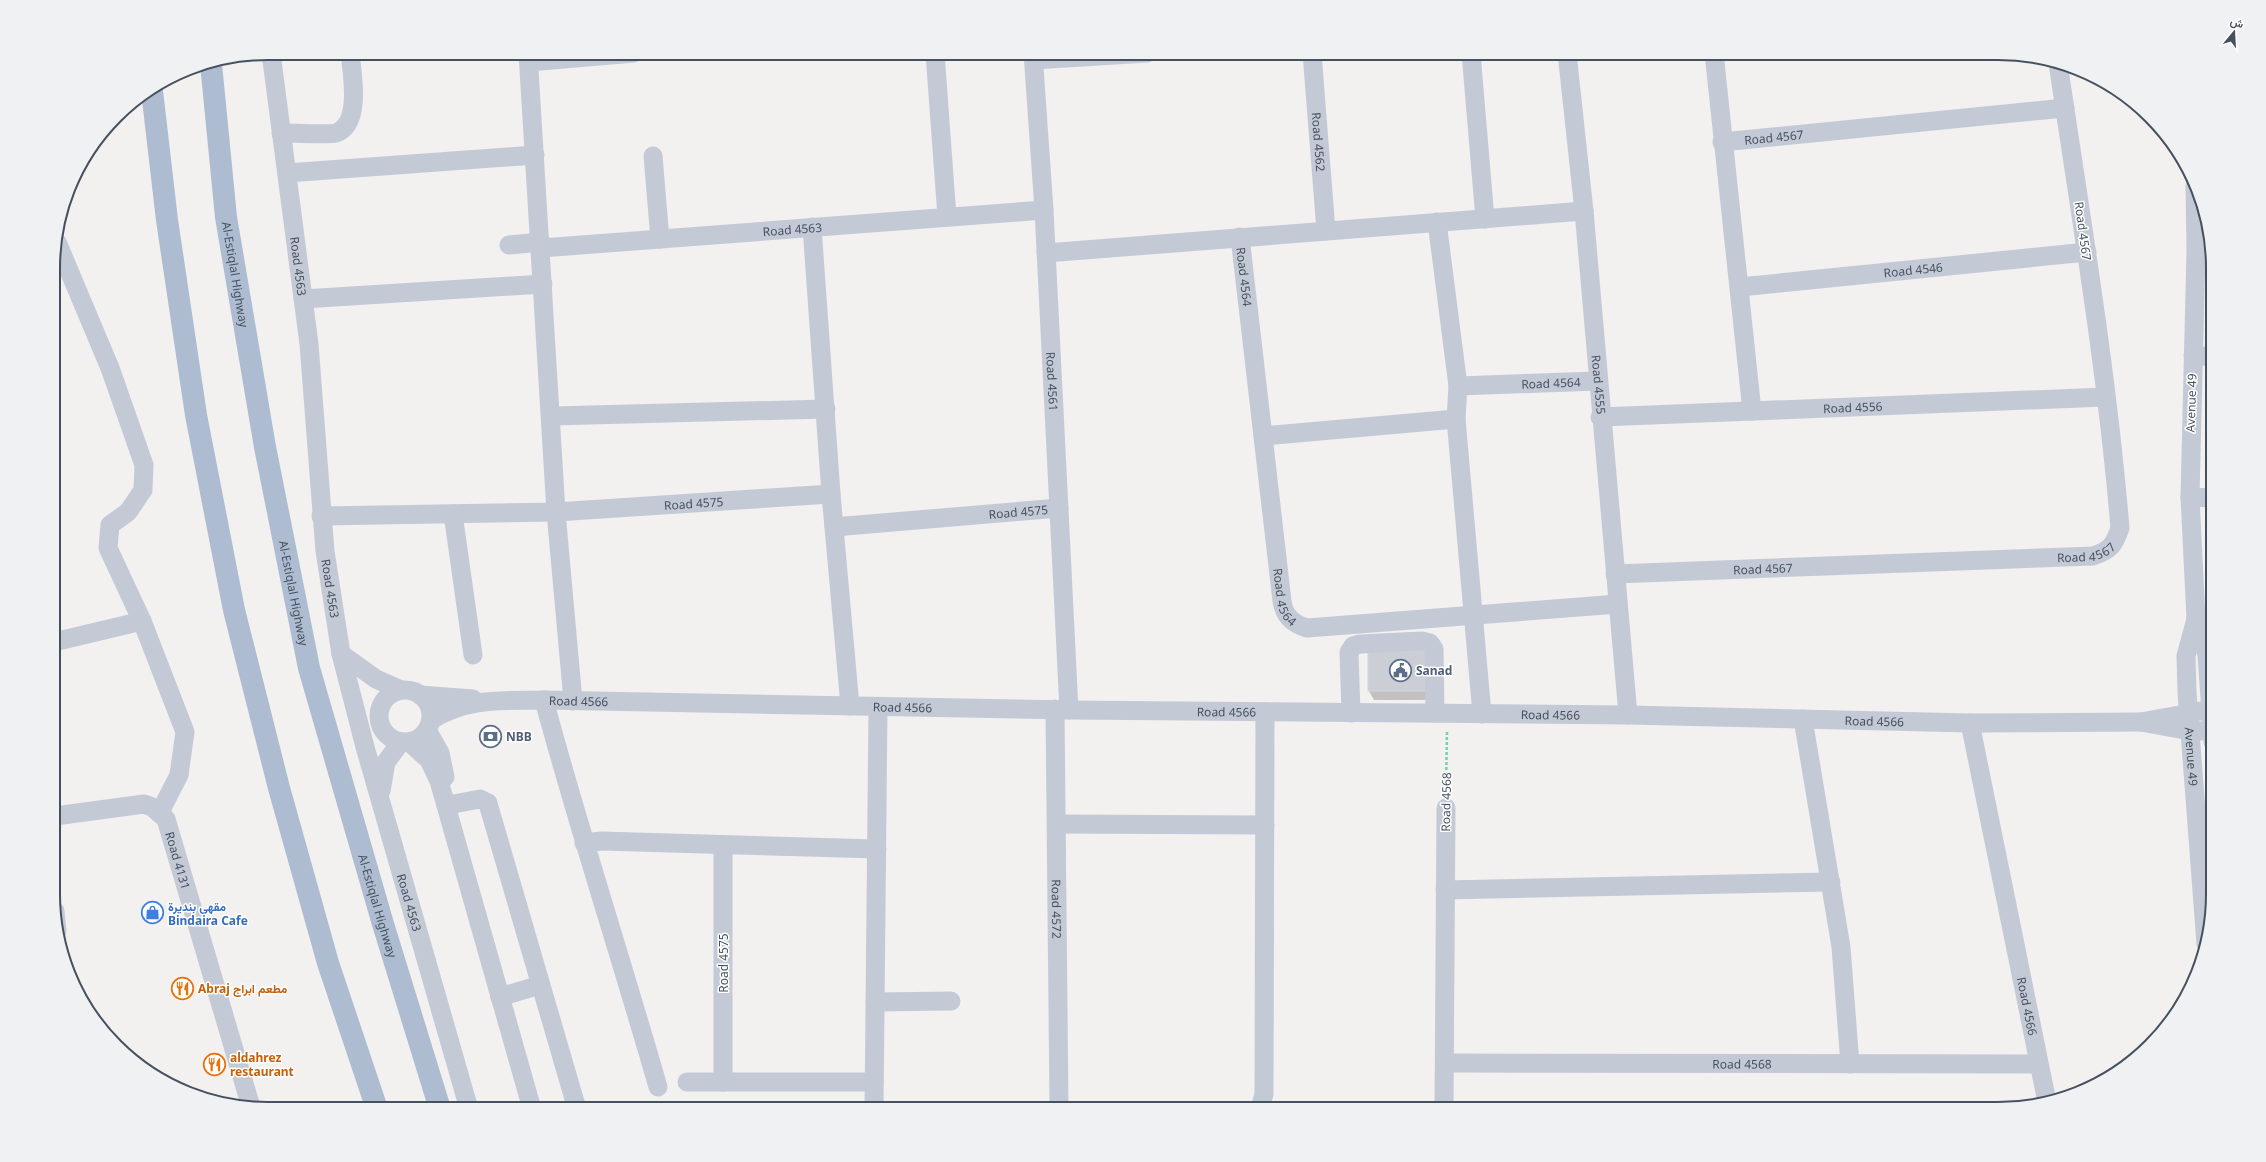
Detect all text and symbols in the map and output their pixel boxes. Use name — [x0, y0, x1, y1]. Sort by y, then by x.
north arrow — [2214, 12, 2254, 52]
text: ش — [2229, 13, 2246, 31]
street label: Road 4562 — [1308, 111, 1330, 172]
street label: Road 4567 — [1743, 125, 1804, 148]
street label: Road 4567 — [2070, 200, 2096, 262]
street label: Road 4563 — [762, 218, 823, 240]
street label: Al-Estiqlal Highway — [218, 220, 253, 330]
street label: Road 4563 — [287, 236, 311, 297]
street label: Road 4564 — [1233, 246, 1256, 307]
street label: Road 4546 — [1883, 258, 1944, 281]
street label: Road 4561 — [1043, 351, 1063, 412]
street label: Road 4555 — [1588, 354, 1610, 415]
street label: Road 4564 — [1521, 373, 1581, 392]
street label: Avenue 49 — [2181, 373, 2201, 433]
street label: Road 4556 — [1823, 397, 1883, 417]
street label: Road 4575 — [663, 493, 724, 513]
street label: Road 4575 — [988, 500, 1049, 522]
street label: Road 4567 — [2057, 538, 2119, 566]
street label: Al-Estiqlal Highway — [275, 539, 313, 648]
street label: Road 4563 — [318, 558, 344, 619]
street label: Road 4567 — [1733, 559, 1793, 578]
street label: Road 4564 — [1270, 567, 1301, 630]
public building icon: Sanad — [1387, 657, 1413, 683]
place label: Sanad — [1416, 662, 1452, 679]
street label: Road 4566 — [549, 692, 609, 710]
street label: Road 4566 — [873, 698, 932, 716]
street label: Road 4566 — [1197, 703, 1256, 720]
street label: Road 4566 — [1521, 706, 1580, 723]
street label: Road 4566 — [1844, 712, 1904, 730]
bank icon: NBB — [477, 723, 503, 749]
street label: Avenue 49 — [2181, 726, 2203, 787]
place label: NBB — [506, 728, 532, 745]
street label: Road 4568 — [1437, 772, 1455, 832]
street label: Road 4131 — [162, 830, 195, 891]
street label: Al-Estiqlal Highway — [355, 852, 402, 961]
street label: Road 4563 — [393, 871, 426, 933]
street label: Road 4572 — [1048, 879, 1066, 939]
place label: مقهى بنديرة Bindaira Cafe — [168, 898, 248, 929]
shop icon: مقهى بنديرة Bindaira Cafe — [139, 900, 165, 926]
street label: Road 4575 — [715, 933, 732, 993]
restaurant icon: Abraj مطعم ابراج — [169, 975, 195, 1001]
street label: Road 4566 — [2013, 975, 2042, 1037]
place label: Abraj مطعم ابراج — [198, 980, 288, 997]
place label: aldahrez restaurant — [230, 1049, 294, 1080]
restaurant icon: aldahrez restaurant — [201, 1051, 227, 1077]
street label: Road 4568 — [1712, 1055, 1772, 1072]

